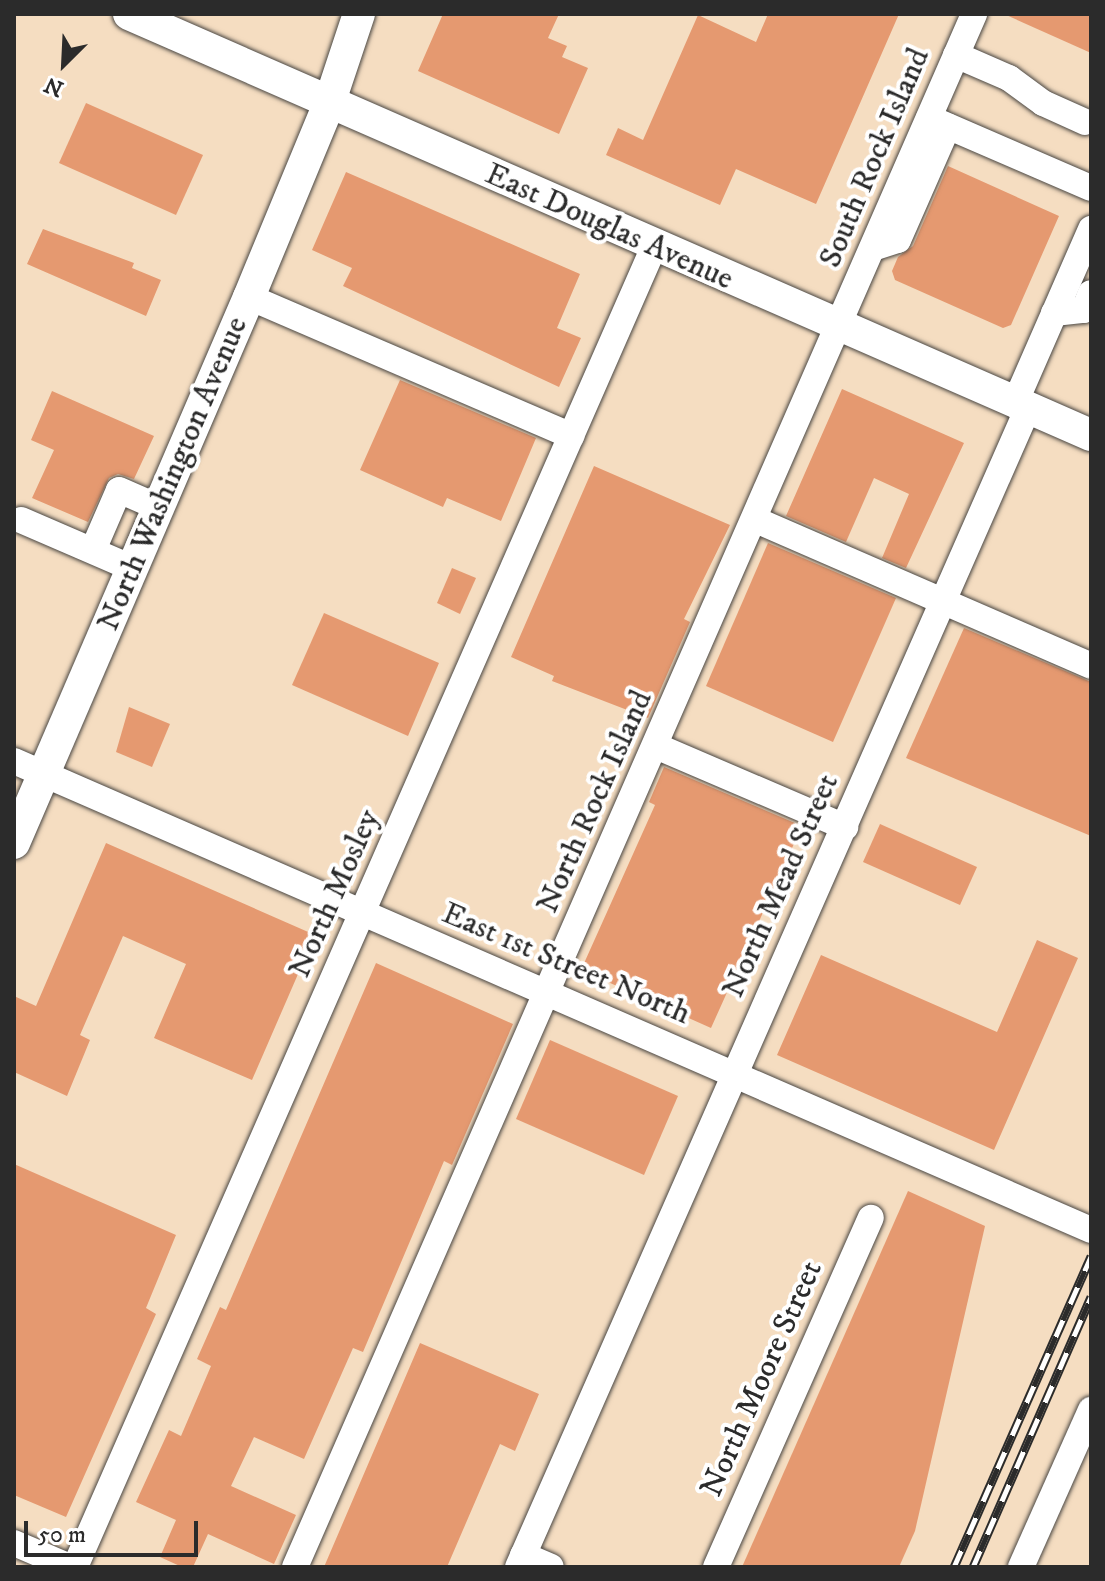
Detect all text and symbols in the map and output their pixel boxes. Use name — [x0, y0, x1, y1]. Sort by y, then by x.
north arrow — [24, 24, 104, 104]
street label: South Rock Island — [812, 43, 938, 273]
text: N — [40, 70, 68, 102]
street label: East Douglas Avenue — [479, 155, 739, 299]
street label: North Washington Avenue — [89, 311, 257, 637]
street label: North Rock Island — [529, 685, 661, 919]
street label: North Mead Street — [714, 768, 848, 1004]
street label: North Mosley — [281, 804, 389, 984]
street label: East 1st Street North — [436, 894, 696, 1034]
street label: North Moore Street — [693, 1255, 831, 1503]
scale bar — [28, 1505, 202, 1555]
text: 50 m — [38, 1520, 86, 1550]

